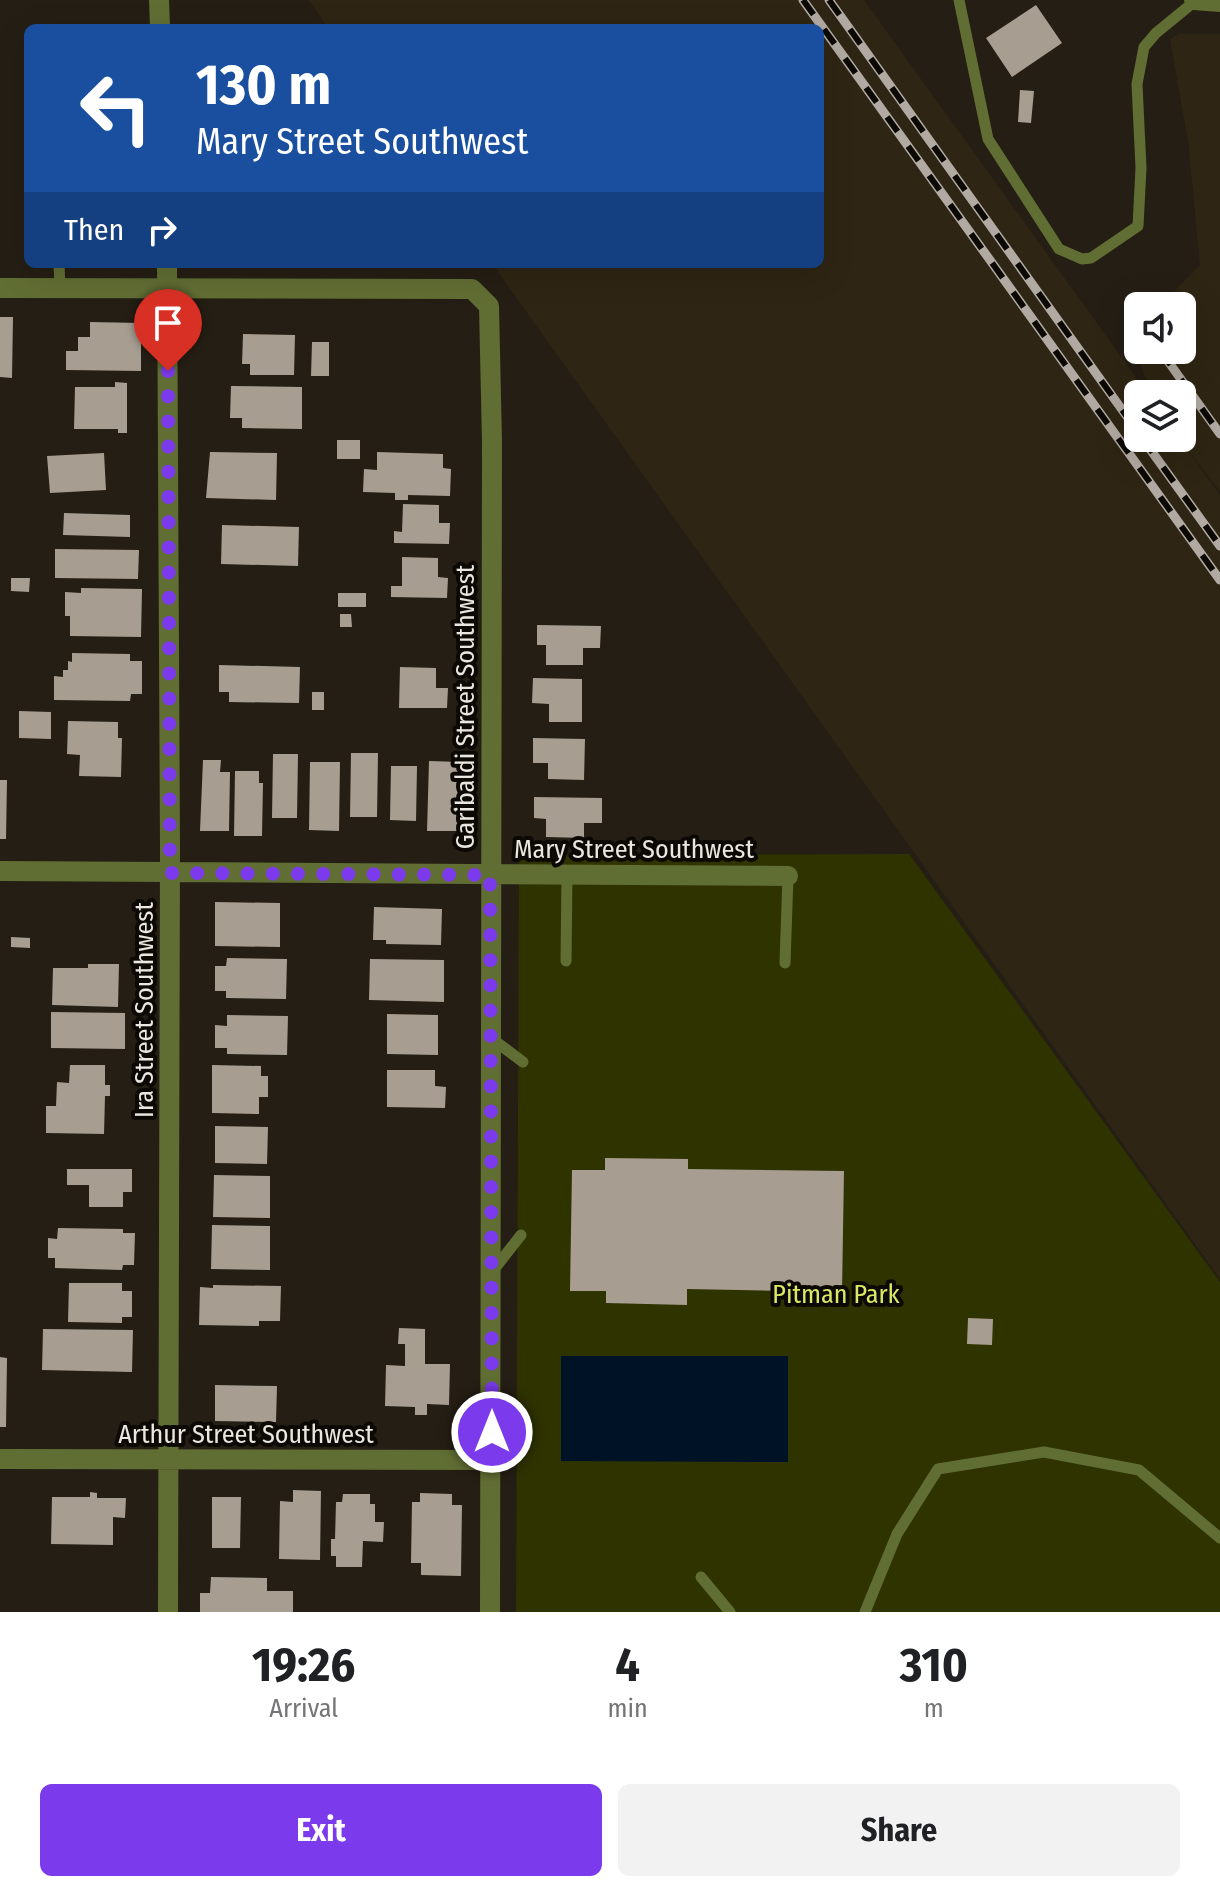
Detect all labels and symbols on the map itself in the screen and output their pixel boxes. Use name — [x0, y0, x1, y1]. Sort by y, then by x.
pin — [134, 289, 202, 371]
street label: Garibaldi Street Southwest — [450, 564, 481, 849]
street label: Mary Street Southwest — [514, 834, 754, 865]
street label: Ira Street Southwest — [129, 902, 160, 1118]
park label: Pitman Park — [772, 1279, 901, 1310]
position arrow — [450, 1390, 534, 1474]
street label: Arthur Street Southwest — [118, 1419, 374, 1450]

